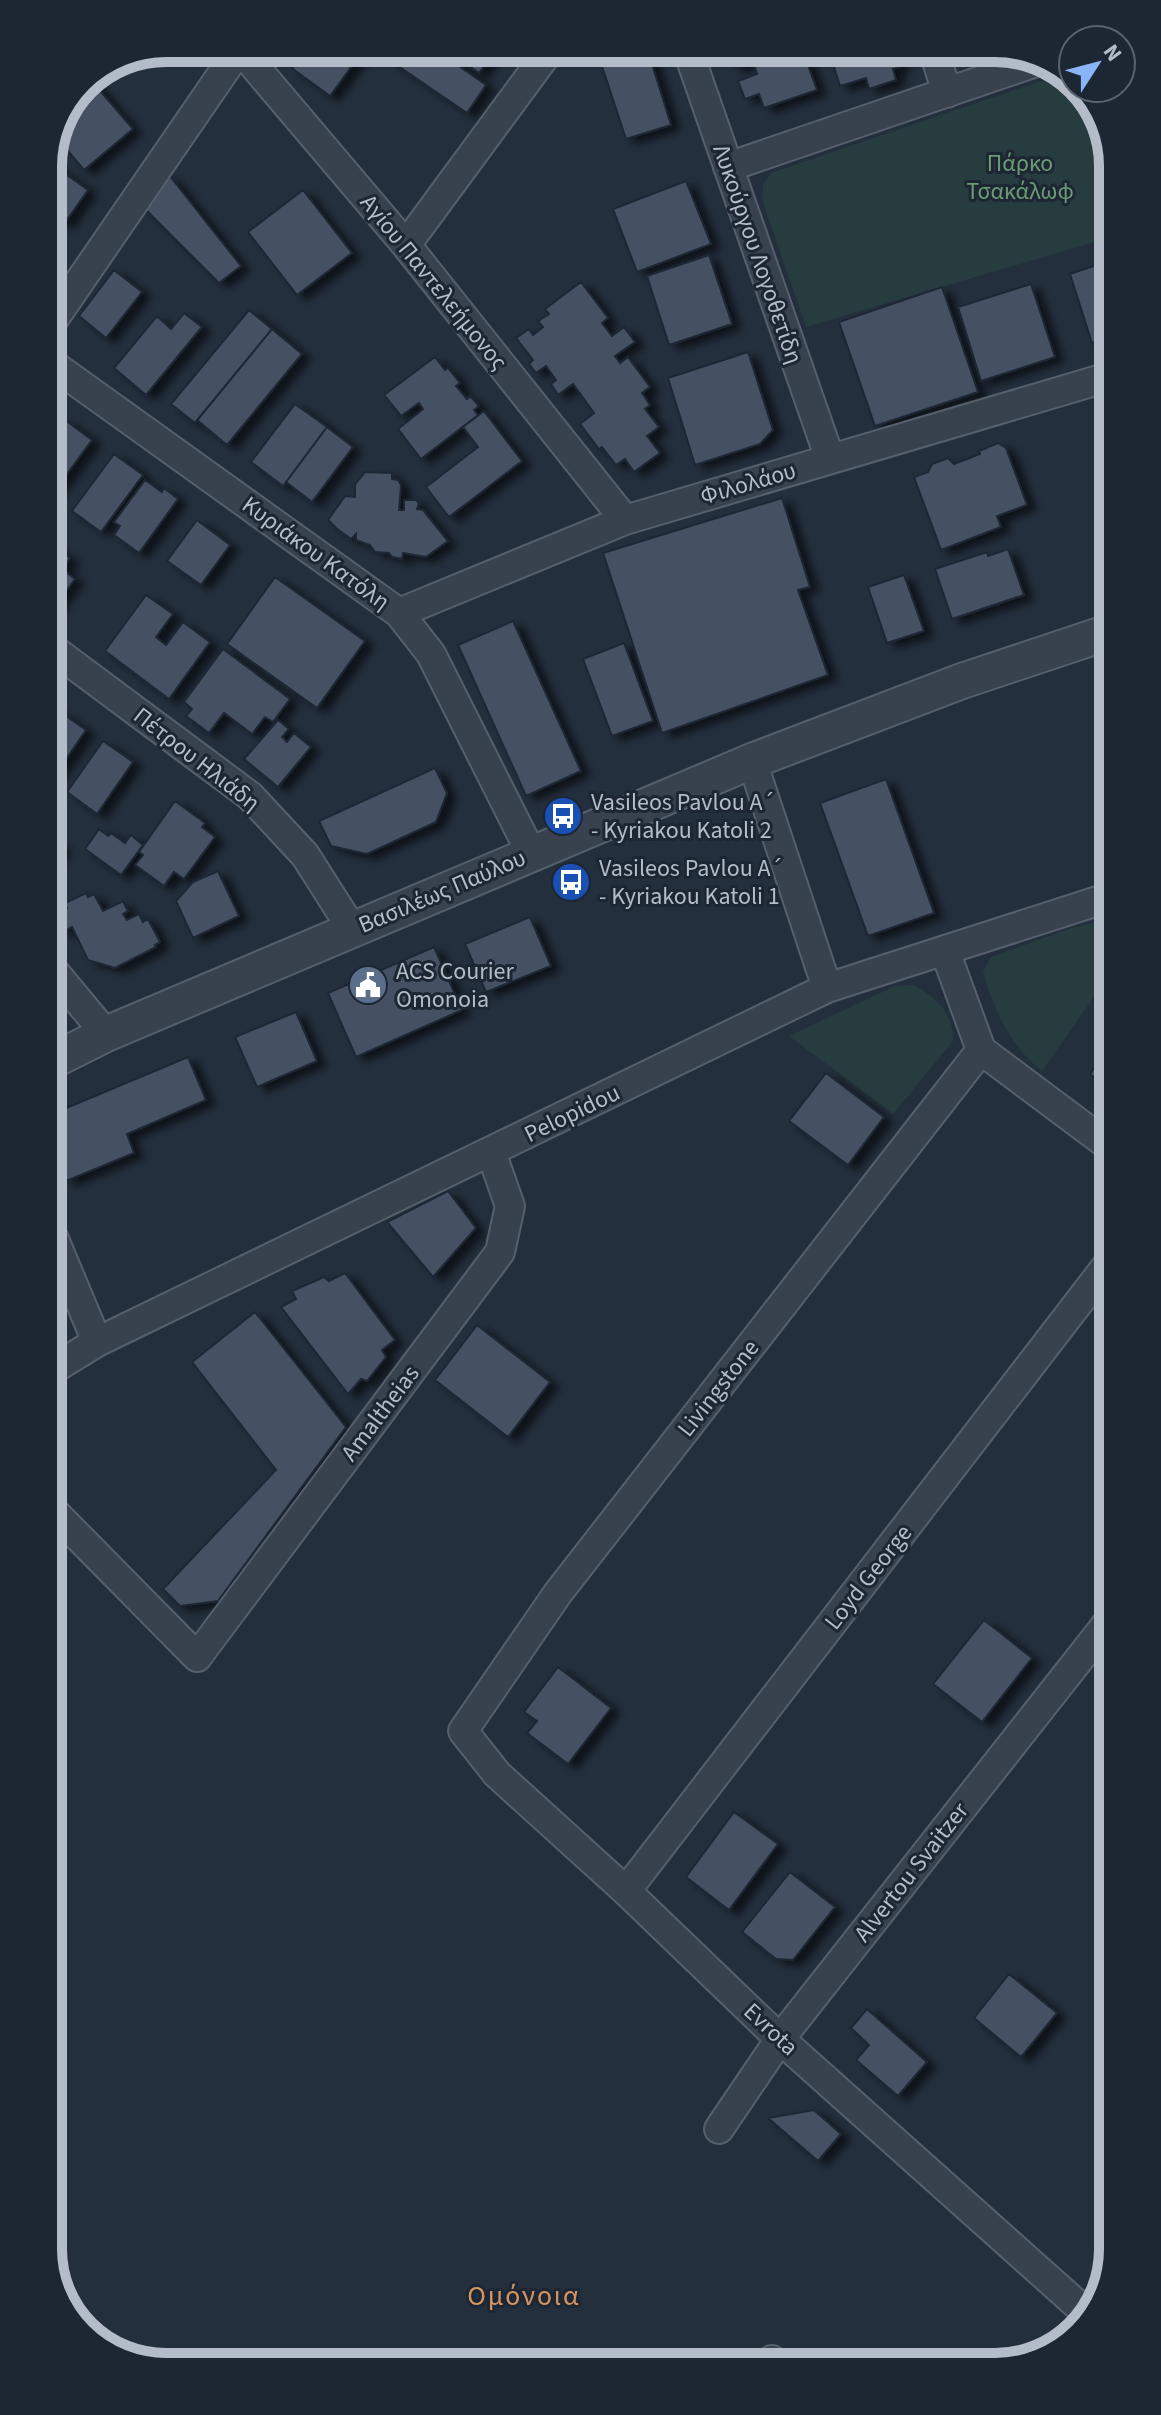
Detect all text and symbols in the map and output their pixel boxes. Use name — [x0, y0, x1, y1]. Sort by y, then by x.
north arrow — [1057, 24, 1137, 104]
text: N — [1095, 38, 1130, 68]
street label: Λυκούργου Λογοθετίδη — [704, 140, 811, 369]
park label: Πάρκο Τσακάλωφ — [966, 146, 1074, 209]
street label: Αγίου Παντελεήμονος — [352, 187, 516, 378]
street label: Φιλολάου — [696, 453, 800, 514]
street label: Κυριάκου Κατόλη — [235, 488, 397, 619]
street label: Πέτρου Ηλιάδη — [126, 699, 267, 820]
place label: Vasileos Pavlou A´ - Kyriakou Katoli 2 — [591, 785, 776, 848]
bus stop icon: Vasileos Pavlou A´ - Kyriakou Katoli 2 — [542, 795, 584, 837]
street label: Βασιλέως Παύλου — [353, 840, 531, 942]
place label: Vasileos Pavlou A´ - Kyriakou Katoli 1 — [599, 851, 784, 914]
bus stop icon: Vasileos Pavlou A´ - Kyriakou Katoli 1 — [550, 861, 592, 903]
place label: ACS Courier Omonoia — [396, 954, 514, 1017]
public building icon: ACS Courier Omonoia — [347, 964, 389, 1006]
street label: Pelopidou — [518, 1075, 626, 1152]
street label: Livingstone — [669, 1332, 768, 1445]
street label: Amaltheias — [333, 1358, 428, 1469]
street label: Loyd George — [816, 1517, 921, 1637]
street label: Alvertou Svaitzer — [846, 1794, 978, 1950]
street label: Evrota — [735, 1995, 806, 2064]
district label: Ομόνοια — [467, 2276, 581, 2316]

